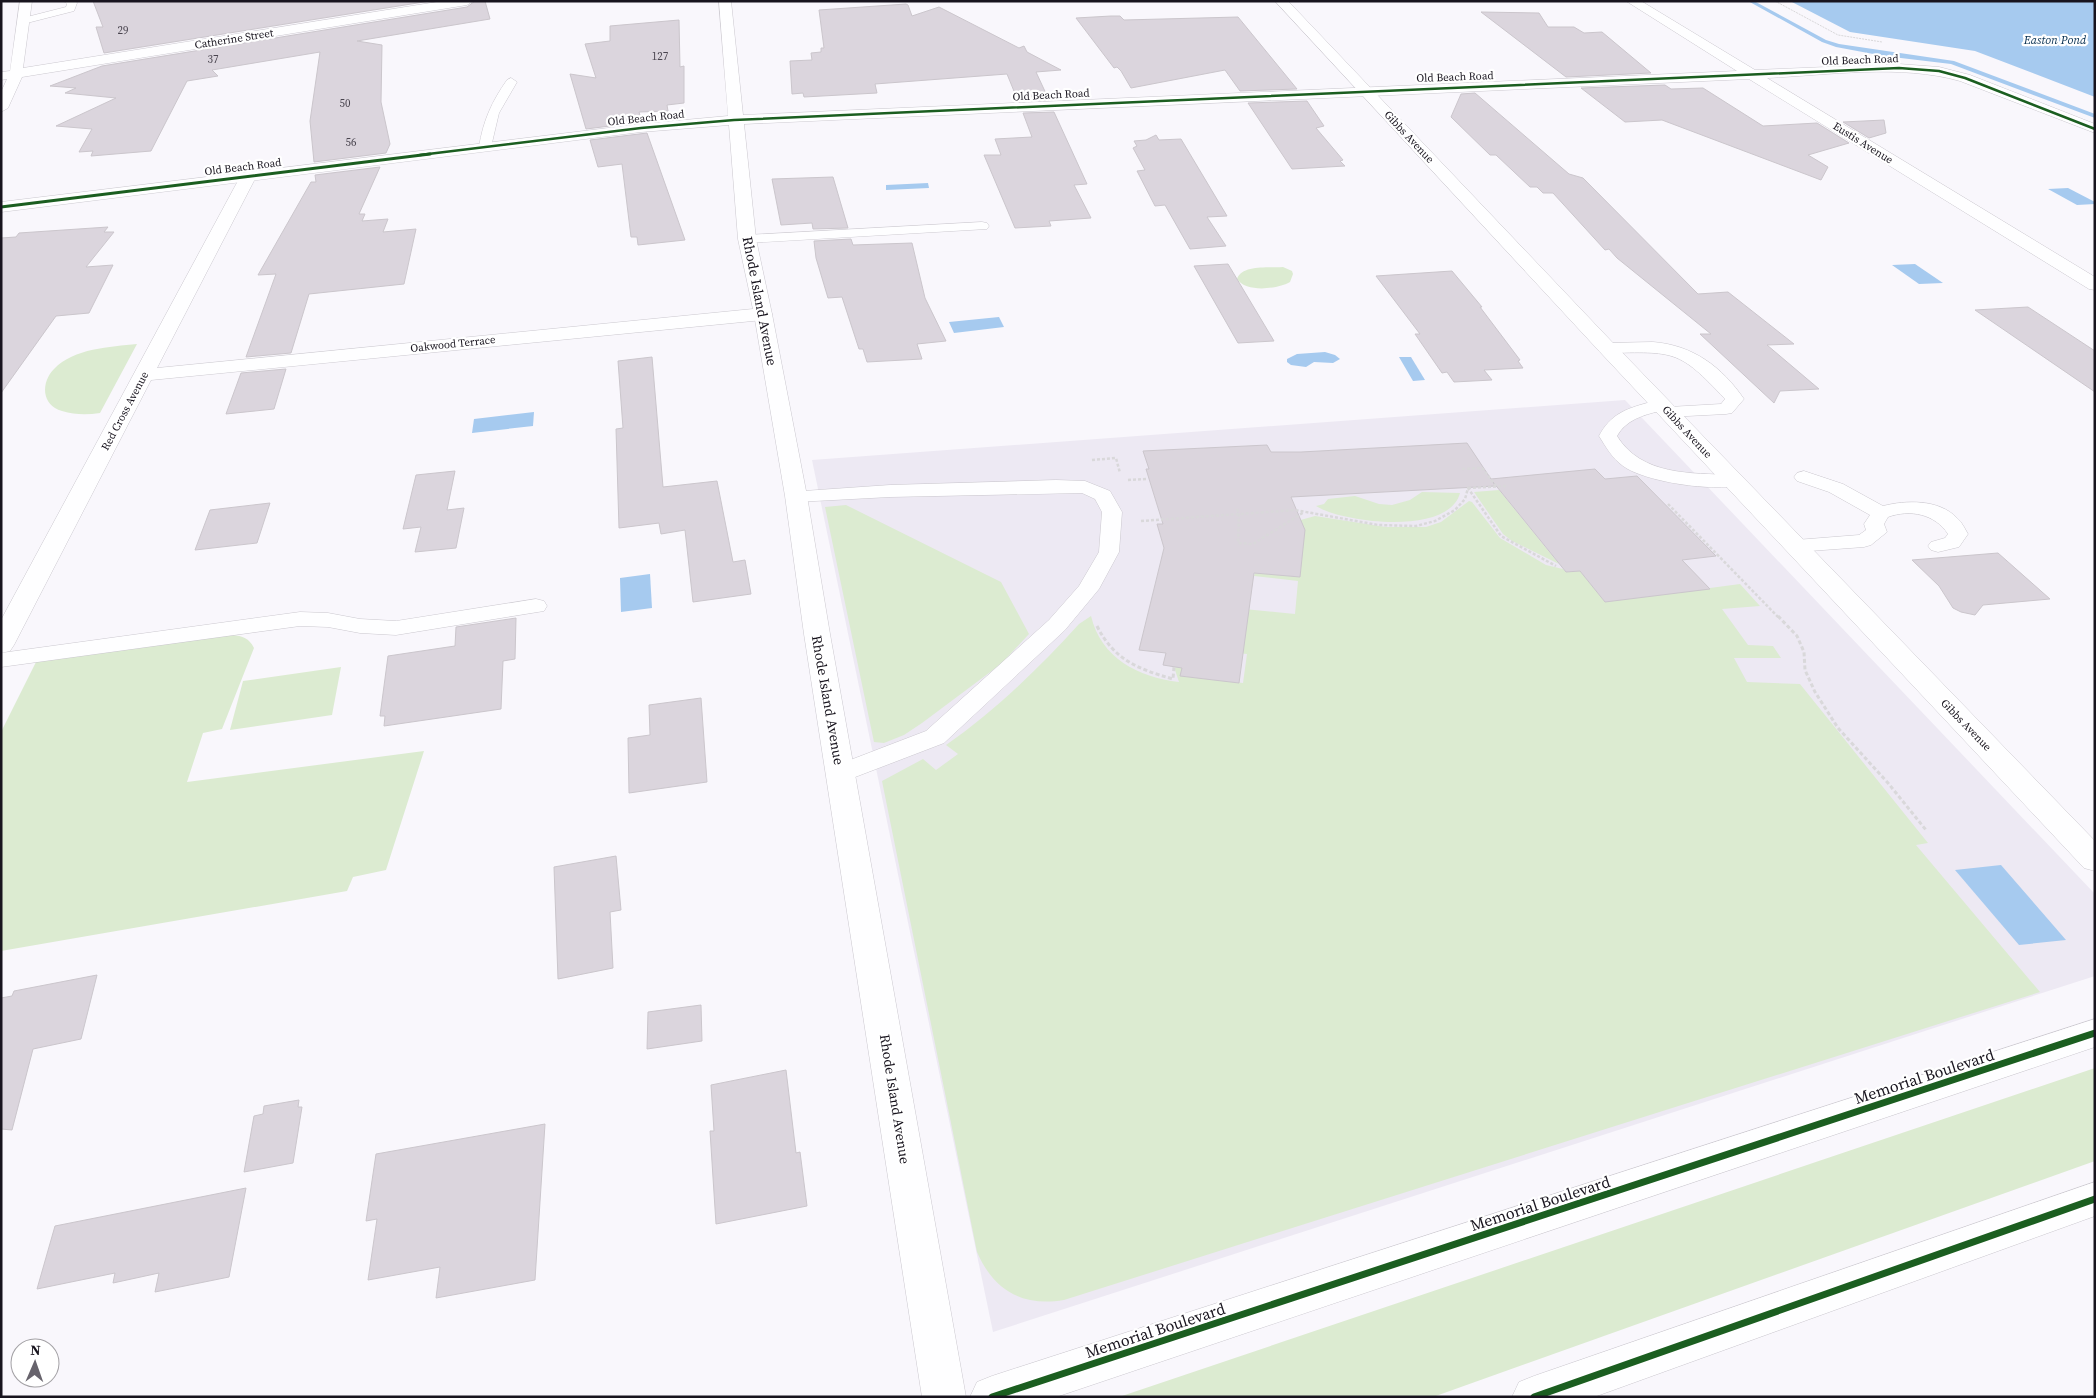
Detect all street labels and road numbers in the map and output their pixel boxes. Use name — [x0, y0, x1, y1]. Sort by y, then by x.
street label: Catherine Street — [194, 25, 275, 53]
street label: Old Beach Road — [1821, 51, 1900, 69]
street label: Old Beach Road — [1416, 68, 1495, 86]
street label: Old Beach Road — [1012, 85, 1091, 105]
street label: Old Beach Road — [607, 106, 686, 129]
street label: Gibbs Avenue — [1381, 107, 1438, 167]
street label: Eustis Avenue — [1830, 119, 1896, 168]
street label: Old Beach Road — [204, 155, 283, 179]
street label: Rhode Island Avenue — [738, 235, 782, 367]
street label: Oakwood Terrace — [410, 332, 497, 356]
street label: Red Cross Avenue — [98, 369, 152, 453]
street label: Gibbs Avenue — [1659, 402, 1716, 462]
street label: Rhode Island Avenue — [807, 634, 849, 766]
street label: Gibbs Avenue — [1937, 696, 1995, 755]
street label: Rhode Island Avenue — [875, 1033, 915, 1165]
street label: Memorial Boulevard — [1851, 1043, 1997, 1109]
street label: Memorial Boulevard — [1467, 1170, 1613, 1236]
street label: Memorial Boulevard — [1082, 1297, 1228, 1363]

